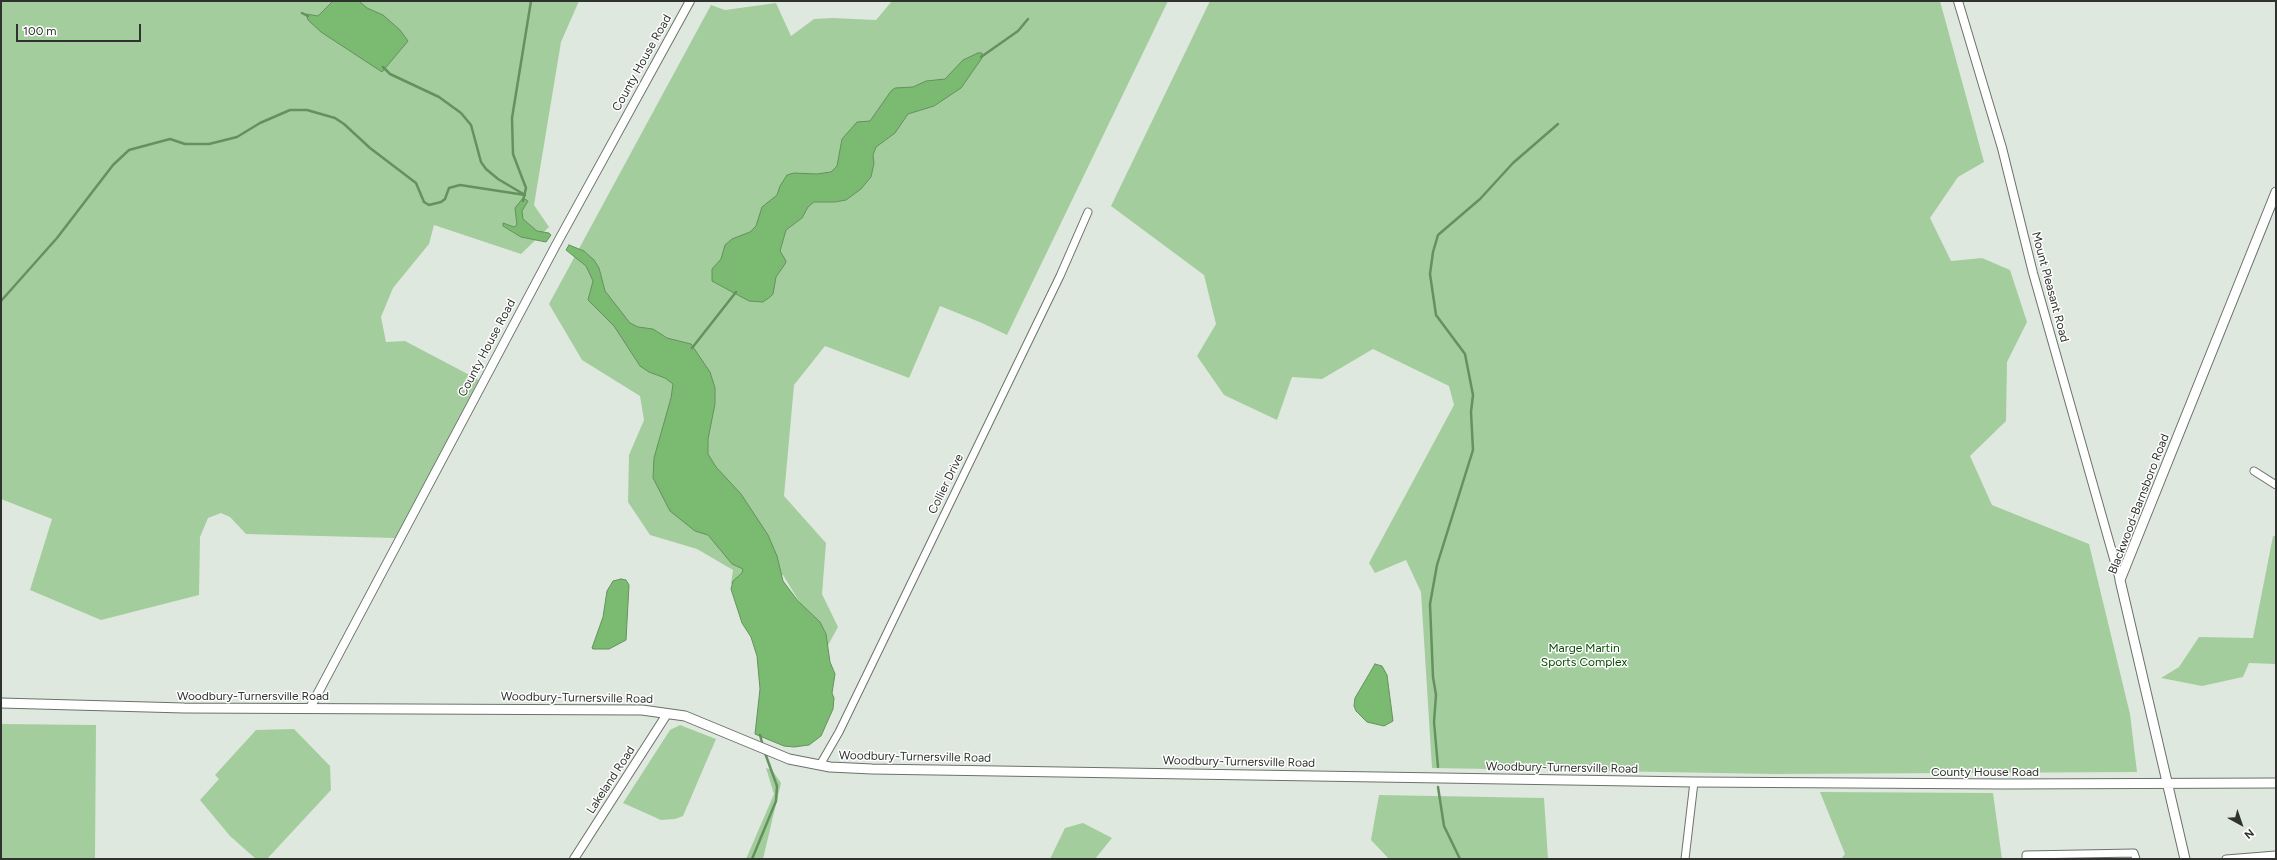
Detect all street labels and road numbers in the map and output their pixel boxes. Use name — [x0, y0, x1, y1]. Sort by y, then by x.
street label: County House Road — [609, 12, 675, 114]
street label: Mount Pleasant Road — [2028, 230, 2072, 344]
street label: County House Road — [455, 297, 519, 399]
street label: Blackwood-Barnsboro Road — [2106, 432, 2172, 576]
street label: Collier Drive — [925, 452, 967, 516]
street label: Woodbury-Turnersville Road — [177, 689, 329, 703]
street label: Woodbury-Turnersville Road — [501, 689, 653, 707]
street label: Lakeland Road — [584, 744, 638, 816]
street label: Woodbury-Turnersville Road — [839, 748, 991, 766]
street label: Woodbury-Turnersville Road — [1163, 753, 1315, 771]
street label: Woodbury-Turnersville Road — [1486, 759, 1638, 777]
street label: County House Road — [1931, 765, 2039, 779]

